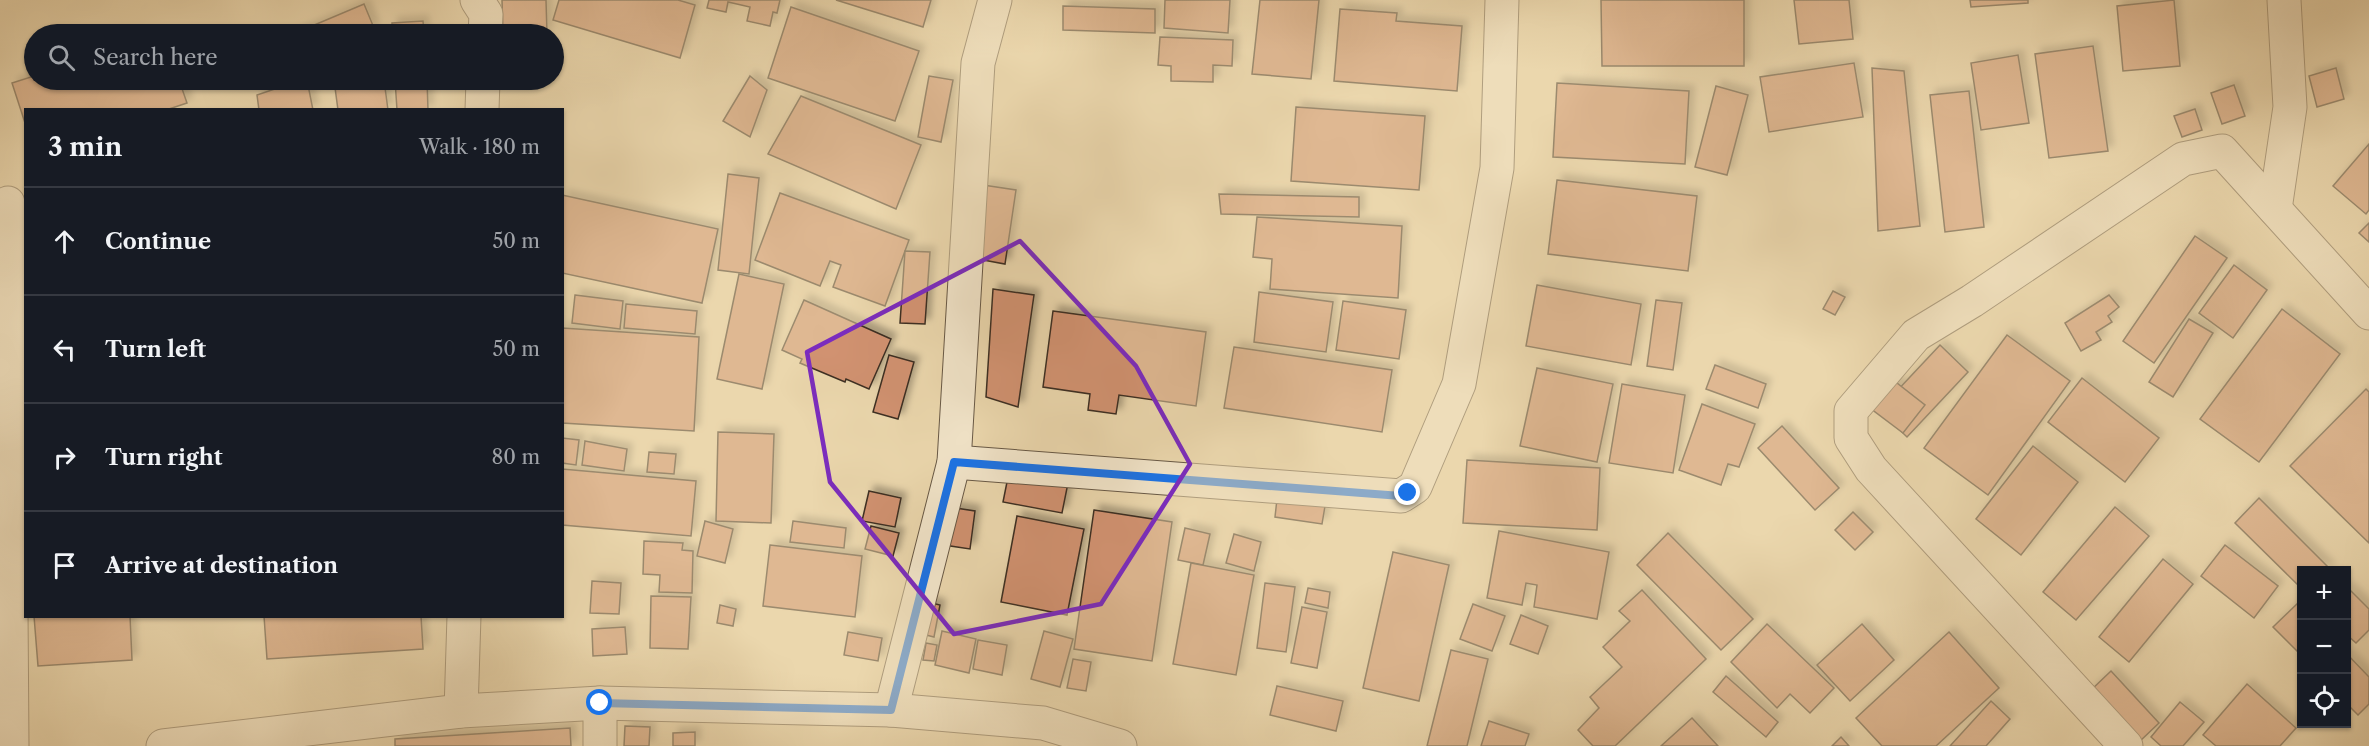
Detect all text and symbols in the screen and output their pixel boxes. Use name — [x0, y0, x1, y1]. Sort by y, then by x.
search box — [24, 24, 564, 90]
icon: search — [45, 41, 78, 74]
text: Search here — [93, 44, 218, 71]
text: 3 min — [48, 131, 122, 163]
text: Walk · 180 m — [419, 135, 540, 159]
icon: ahead — [48, 225, 81, 258]
text: Continue — [105, 228, 211, 255]
text: 50 m — [493, 229, 540, 253]
icon: left — [48, 333, 81, 366]
text: Turn left — [105, 336, 206, 363]
text: 50 m — [493, 337, 540, 361]
icon: right — [48, 441, 81, 474]
text: Turn right — [105, 444, 223, 471]
text: 80 m — [492, 445, 540, 469]
route end — [1394, 479, 1420, 505]
icon: arrive — [48, 549, 81, 582]
text: Arrive at destination — [105, 552, 338, 579]
map controls — [2297, 566, 2351, 728]
button: + — [2297, 566, 2351, 620]
button: − — [2297, 620, 2351, 674]
button: locate — [2297, 674, 2351, 728]
route start — [586, 689, 612, 715]

